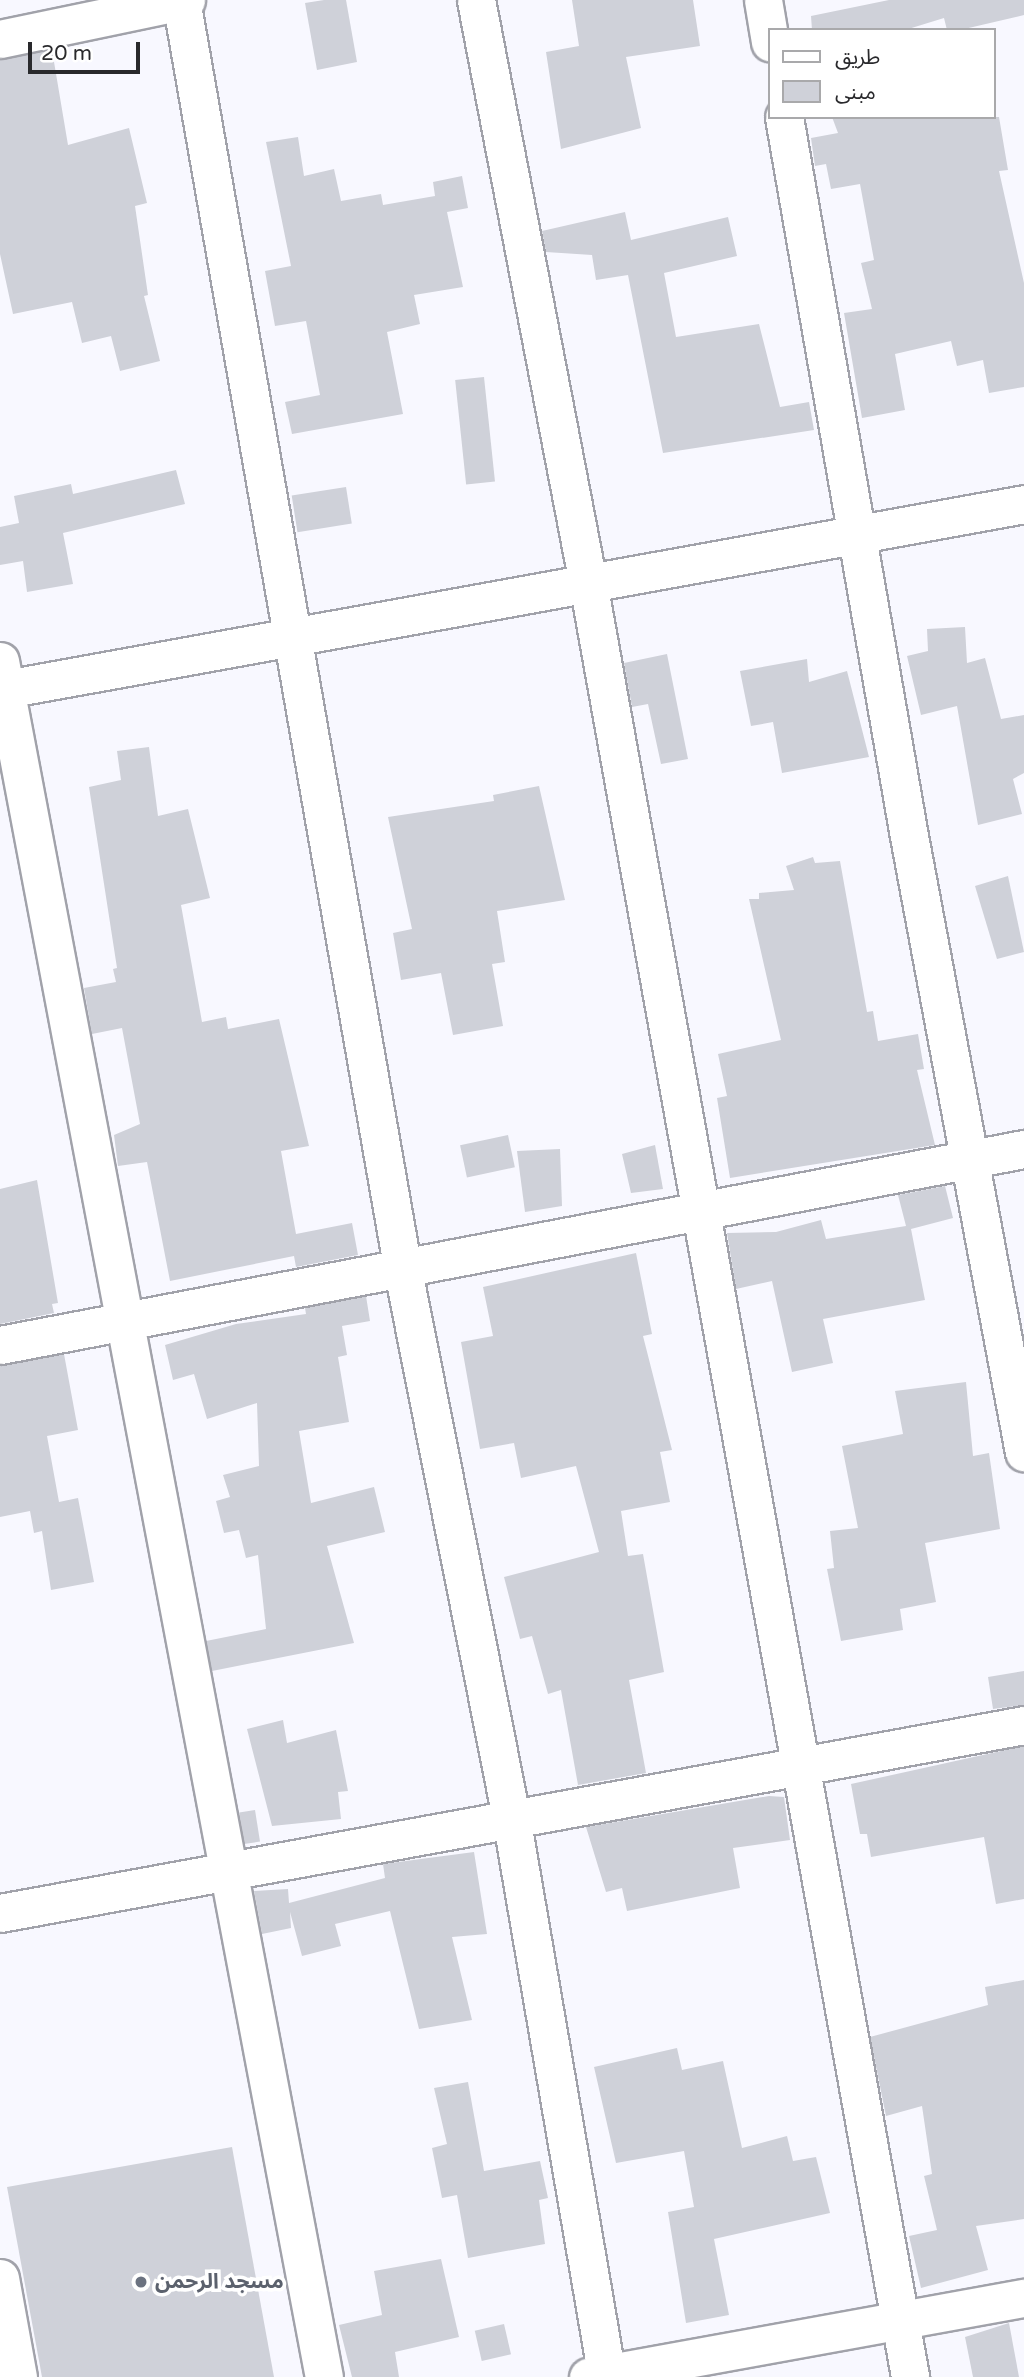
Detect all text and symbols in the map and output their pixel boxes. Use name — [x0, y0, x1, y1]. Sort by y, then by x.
scale bar — [32, 28, 144, 72]
legend — [768, 28, 996, 119]
text: 20 m — [41, 41, 92, 66]
text: طريق — [835, 45, 880, 70]
text: مبنى — [835, 80, 876, 105]
place label: مسجد الرحمن — [155, 2269, 284, 2295]
marker: مسجد الرحمن — [133, 2274, 149, 2290]

